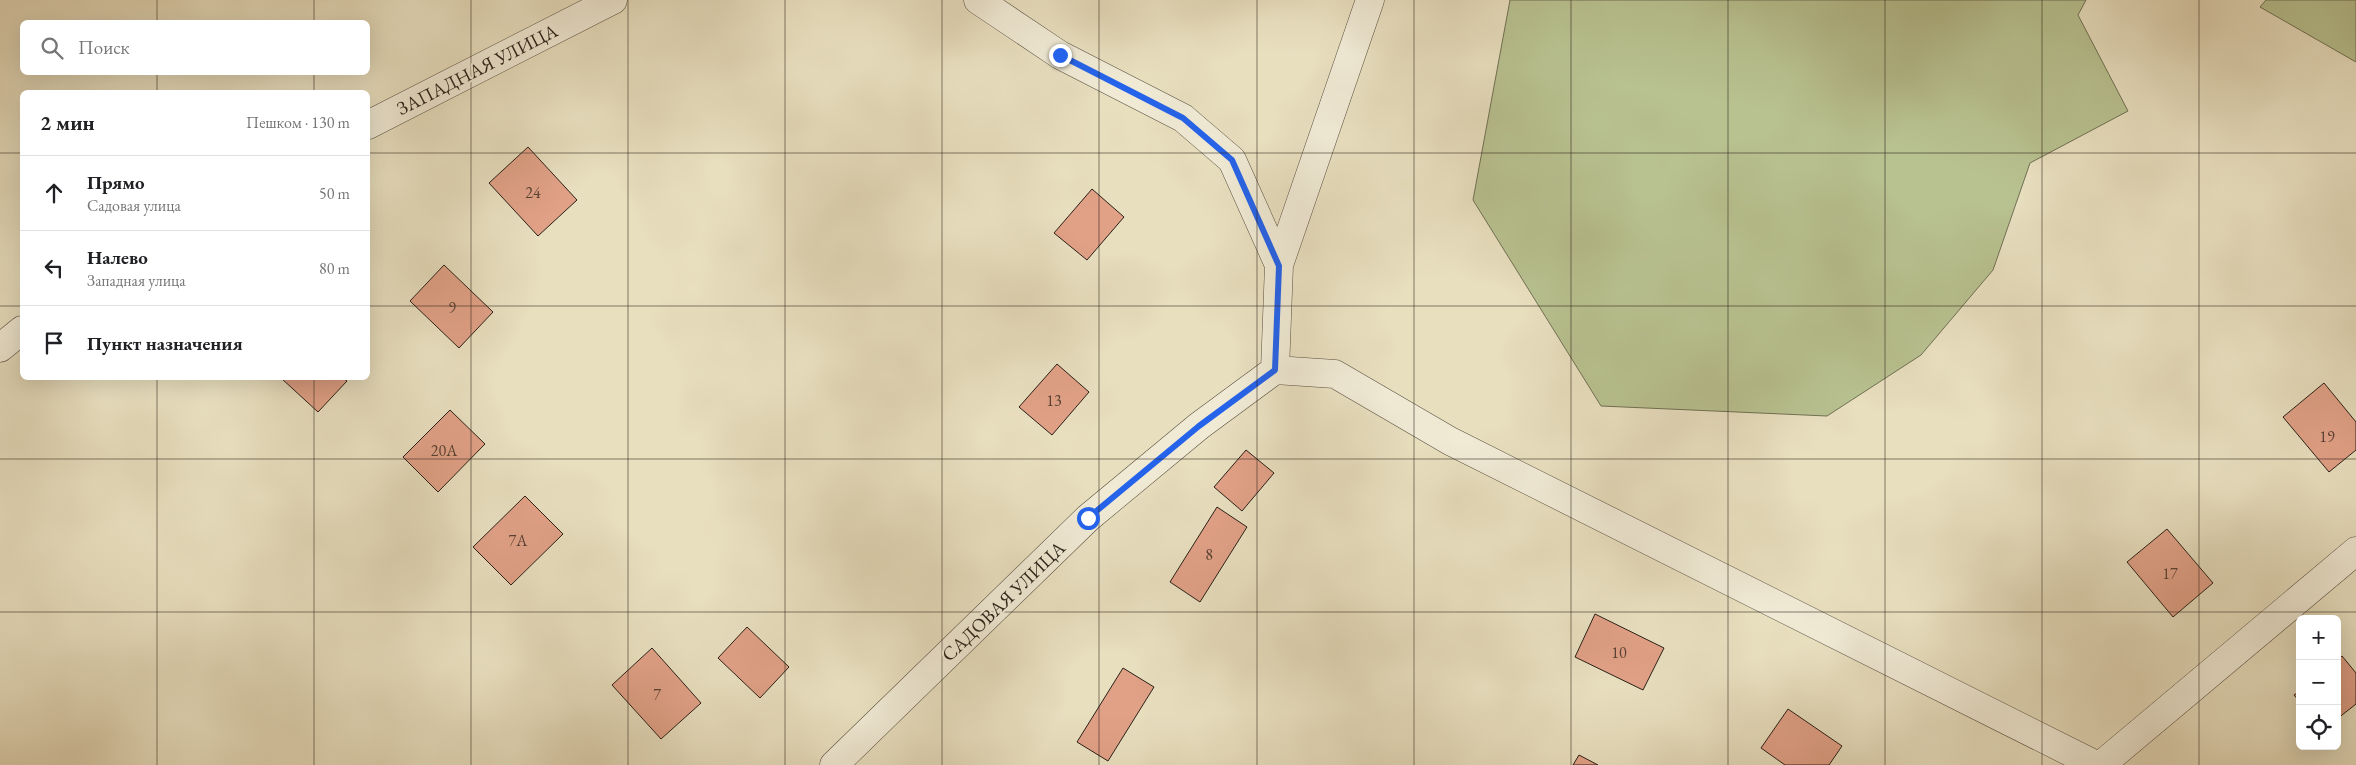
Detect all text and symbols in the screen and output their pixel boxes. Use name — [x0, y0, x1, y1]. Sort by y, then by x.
street label: ЗАПАДНАЯ УЛИЦА — [392, 18, 563, 121]
search box — [20, 20, 370, 75]
icon: search — [38, 34, 66, 62]
text: Поиск — [78, 35, 130, 60]
route end — [1049, 44, 1072, 67]
text: 2 мин — [40, 109, 95, 136]
text: Пешком · 130 m — [246, 112, 350, 133]
text: Прямо — [87, 170, 145, 195]
icon: ahead — [40, 179, 68, 207]
house number: 24 — [525, 182, 541, 203]
text: 50 m — [319, 183, 350, 204]
text: Садовая улица — [87, 195, 181, 216]
text: Налево — [87, 245, 148, 270]
icon: left — [40, 254, 68, 282]
text: 80 m — [319, 258, 350, 279]
text: Западная улица — [87, 270, 186, 291]
house number: 9 — [448, 297, 456, 318]
icon: arrive — [40, 329, 68, 357]
text: Пункт назначения — [87, 331, 243, 356]
house number: 13 — [1046, 390, 1062, 411]
house number: 19 — [2319, 426, 2335, 447]
house number: 20А — [431, 440, 458, 461]
route start — [1077, 507, 1100, 530]
house number: 7А — [509, 530, 528, 551]
street label: САДОВАЯ УЛИЦА — [936, 535, 1071, 667]
house number: 8 — [1205, 544, 1213, 565]
house number: 17 — [2162, 563, 2178, 584]
map controls — [2296, 615, 2341, 750]
button: + — [2296, 615, 2341, 660]
house number: 10 — [1611, 642, 1627, 663]
button: − — [2296, 660, 2341, 705]
house number: 7 — [653, 684, 661, 705]
button: locate — [2296, 705, 2341, 750]

